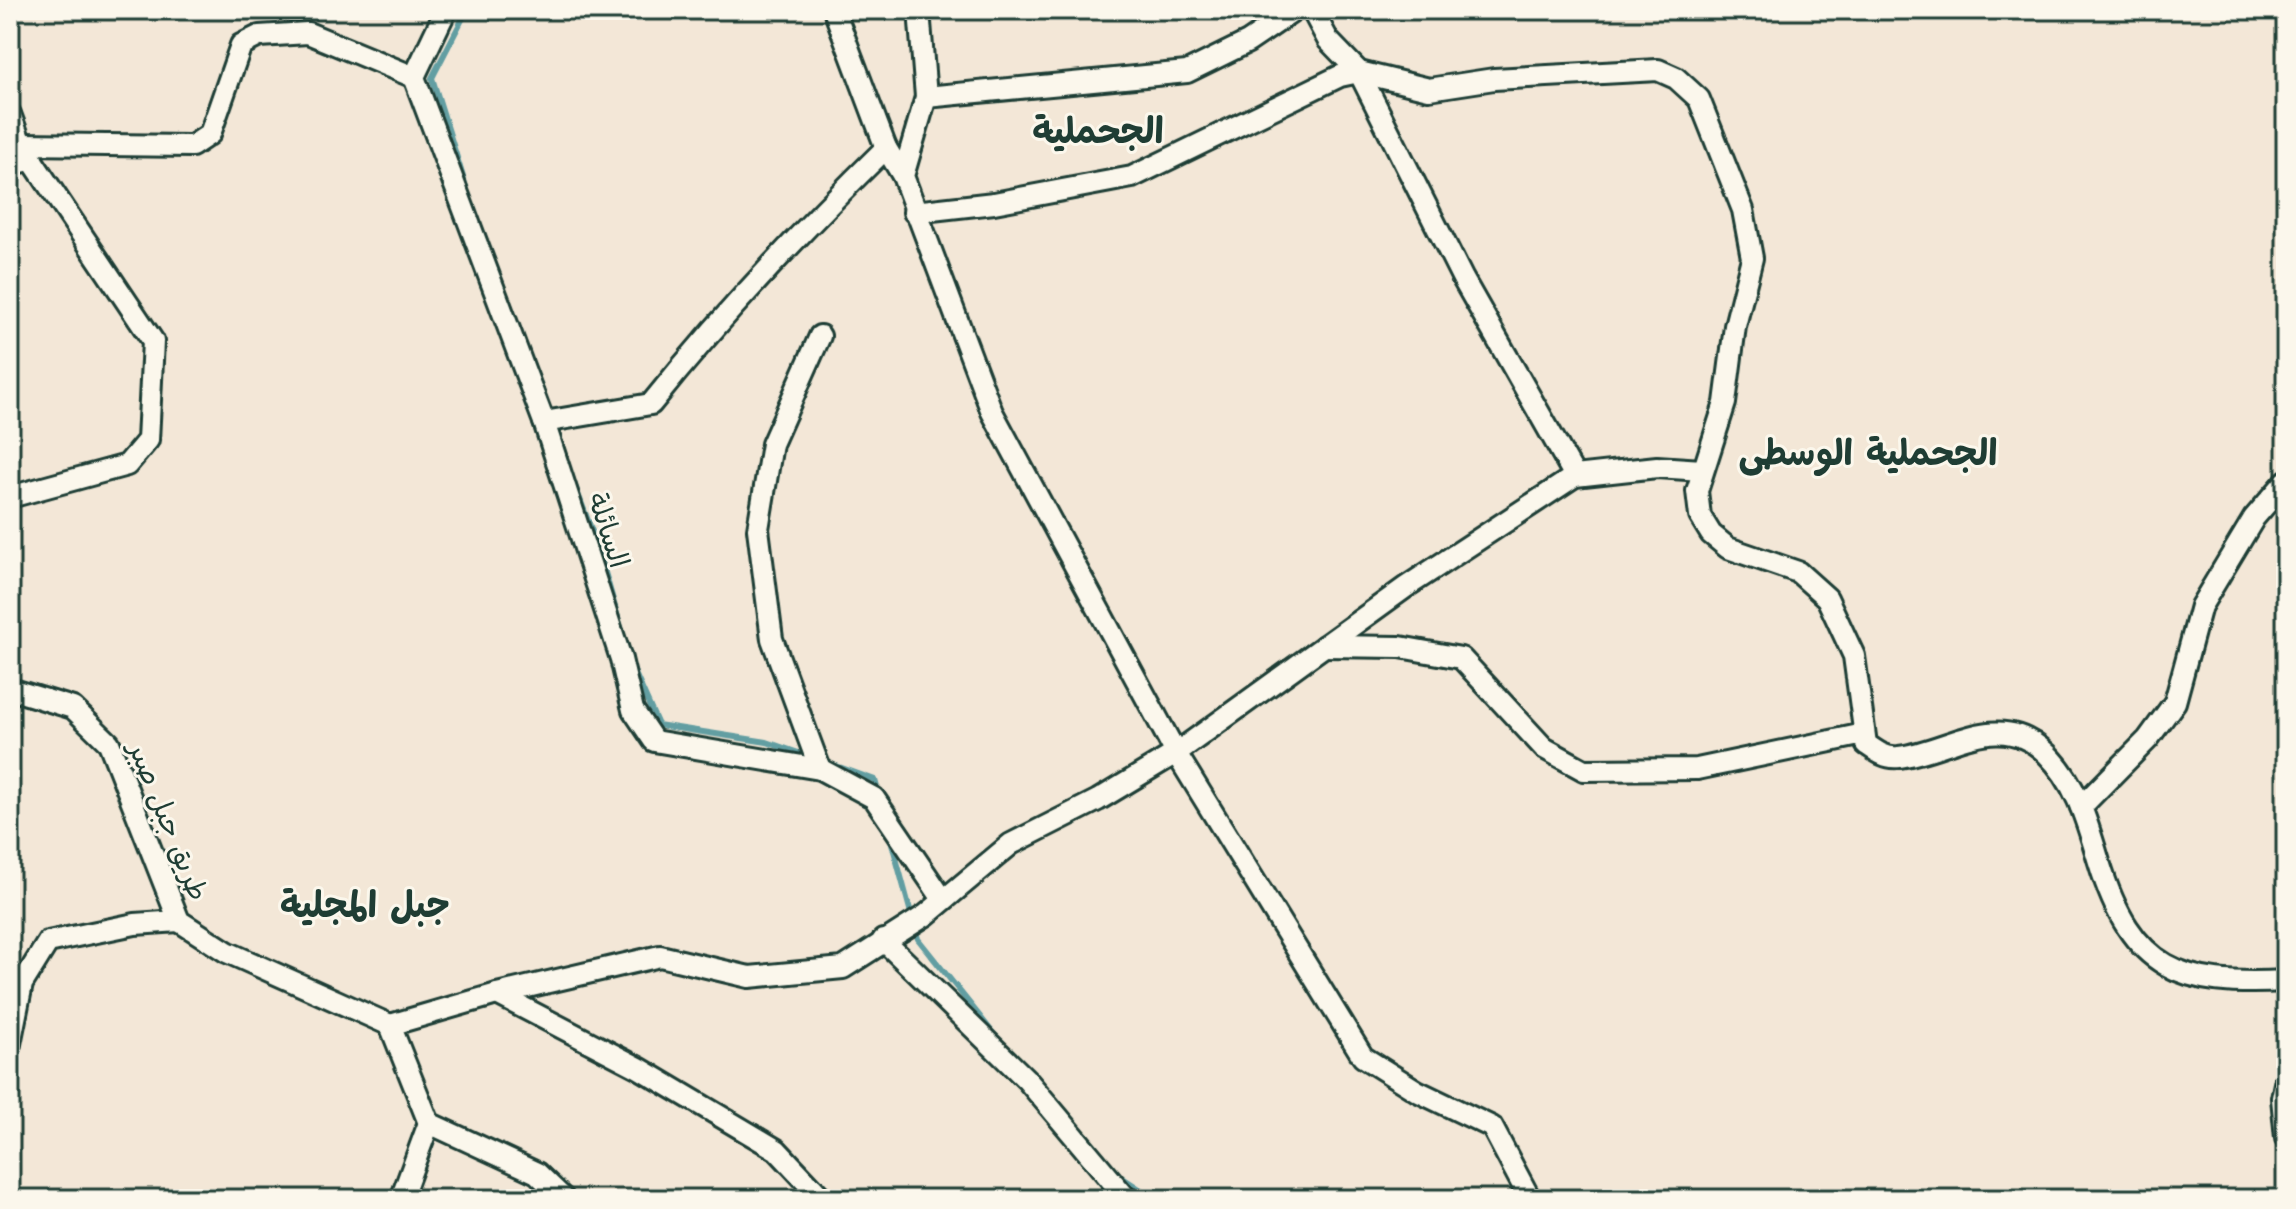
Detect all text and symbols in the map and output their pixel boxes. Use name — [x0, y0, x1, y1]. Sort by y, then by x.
district label: الجحملية — [1032, 105, 1164, 152]
district label: الجحملية الوسطى — [1739, 427, 1997, 476]
street label: السائلة — [581, 487, 639, 572]
street label: طريق جبل صبر — [120, 734, 218, 906]
district label: جبل المجلية — [280, 879, 450, 927]

